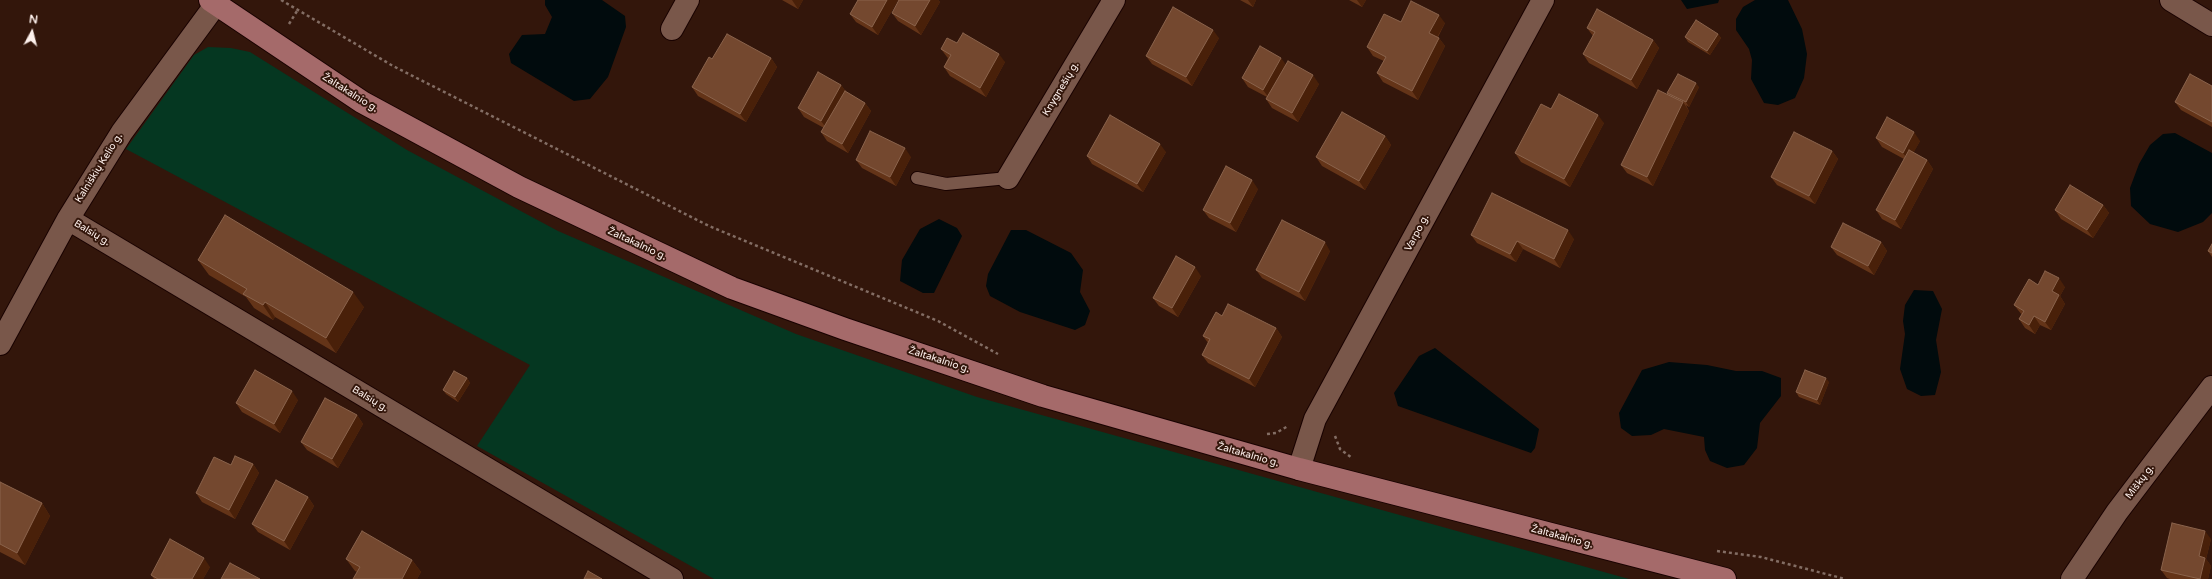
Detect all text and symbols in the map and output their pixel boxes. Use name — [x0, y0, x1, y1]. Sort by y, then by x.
north arrow — [12, 12, 52, 52]
text: N — [28, 13, 39, 27]
street label: Knygnešių g. — [1040, 60, 1082, 118]
street label: Žaltakalnio g. — [320, 71, 380, 115]
street label: Kalniškių Kelio g. — [73, 131, 125, 205]
street label: Varpo g. — [1402, 213, 1432, 253]
street label: Balsių g. — [72, 218, 112, 248]
street label: Žaltakalnio g. — [606, 225, 668, 263]
street label: Žaltakalnio g. — [907, 344, 971, 376]
street label: Balsių g. — [350, 384, 390, 414]
street label: Žaltakalnio g. — [1216, 440, 1280, 470]
street label: Miškų g. — [2123, 462, 2157, 502]
street label: Žaltakalnio g. — [1530, 523, 1594, 551]

